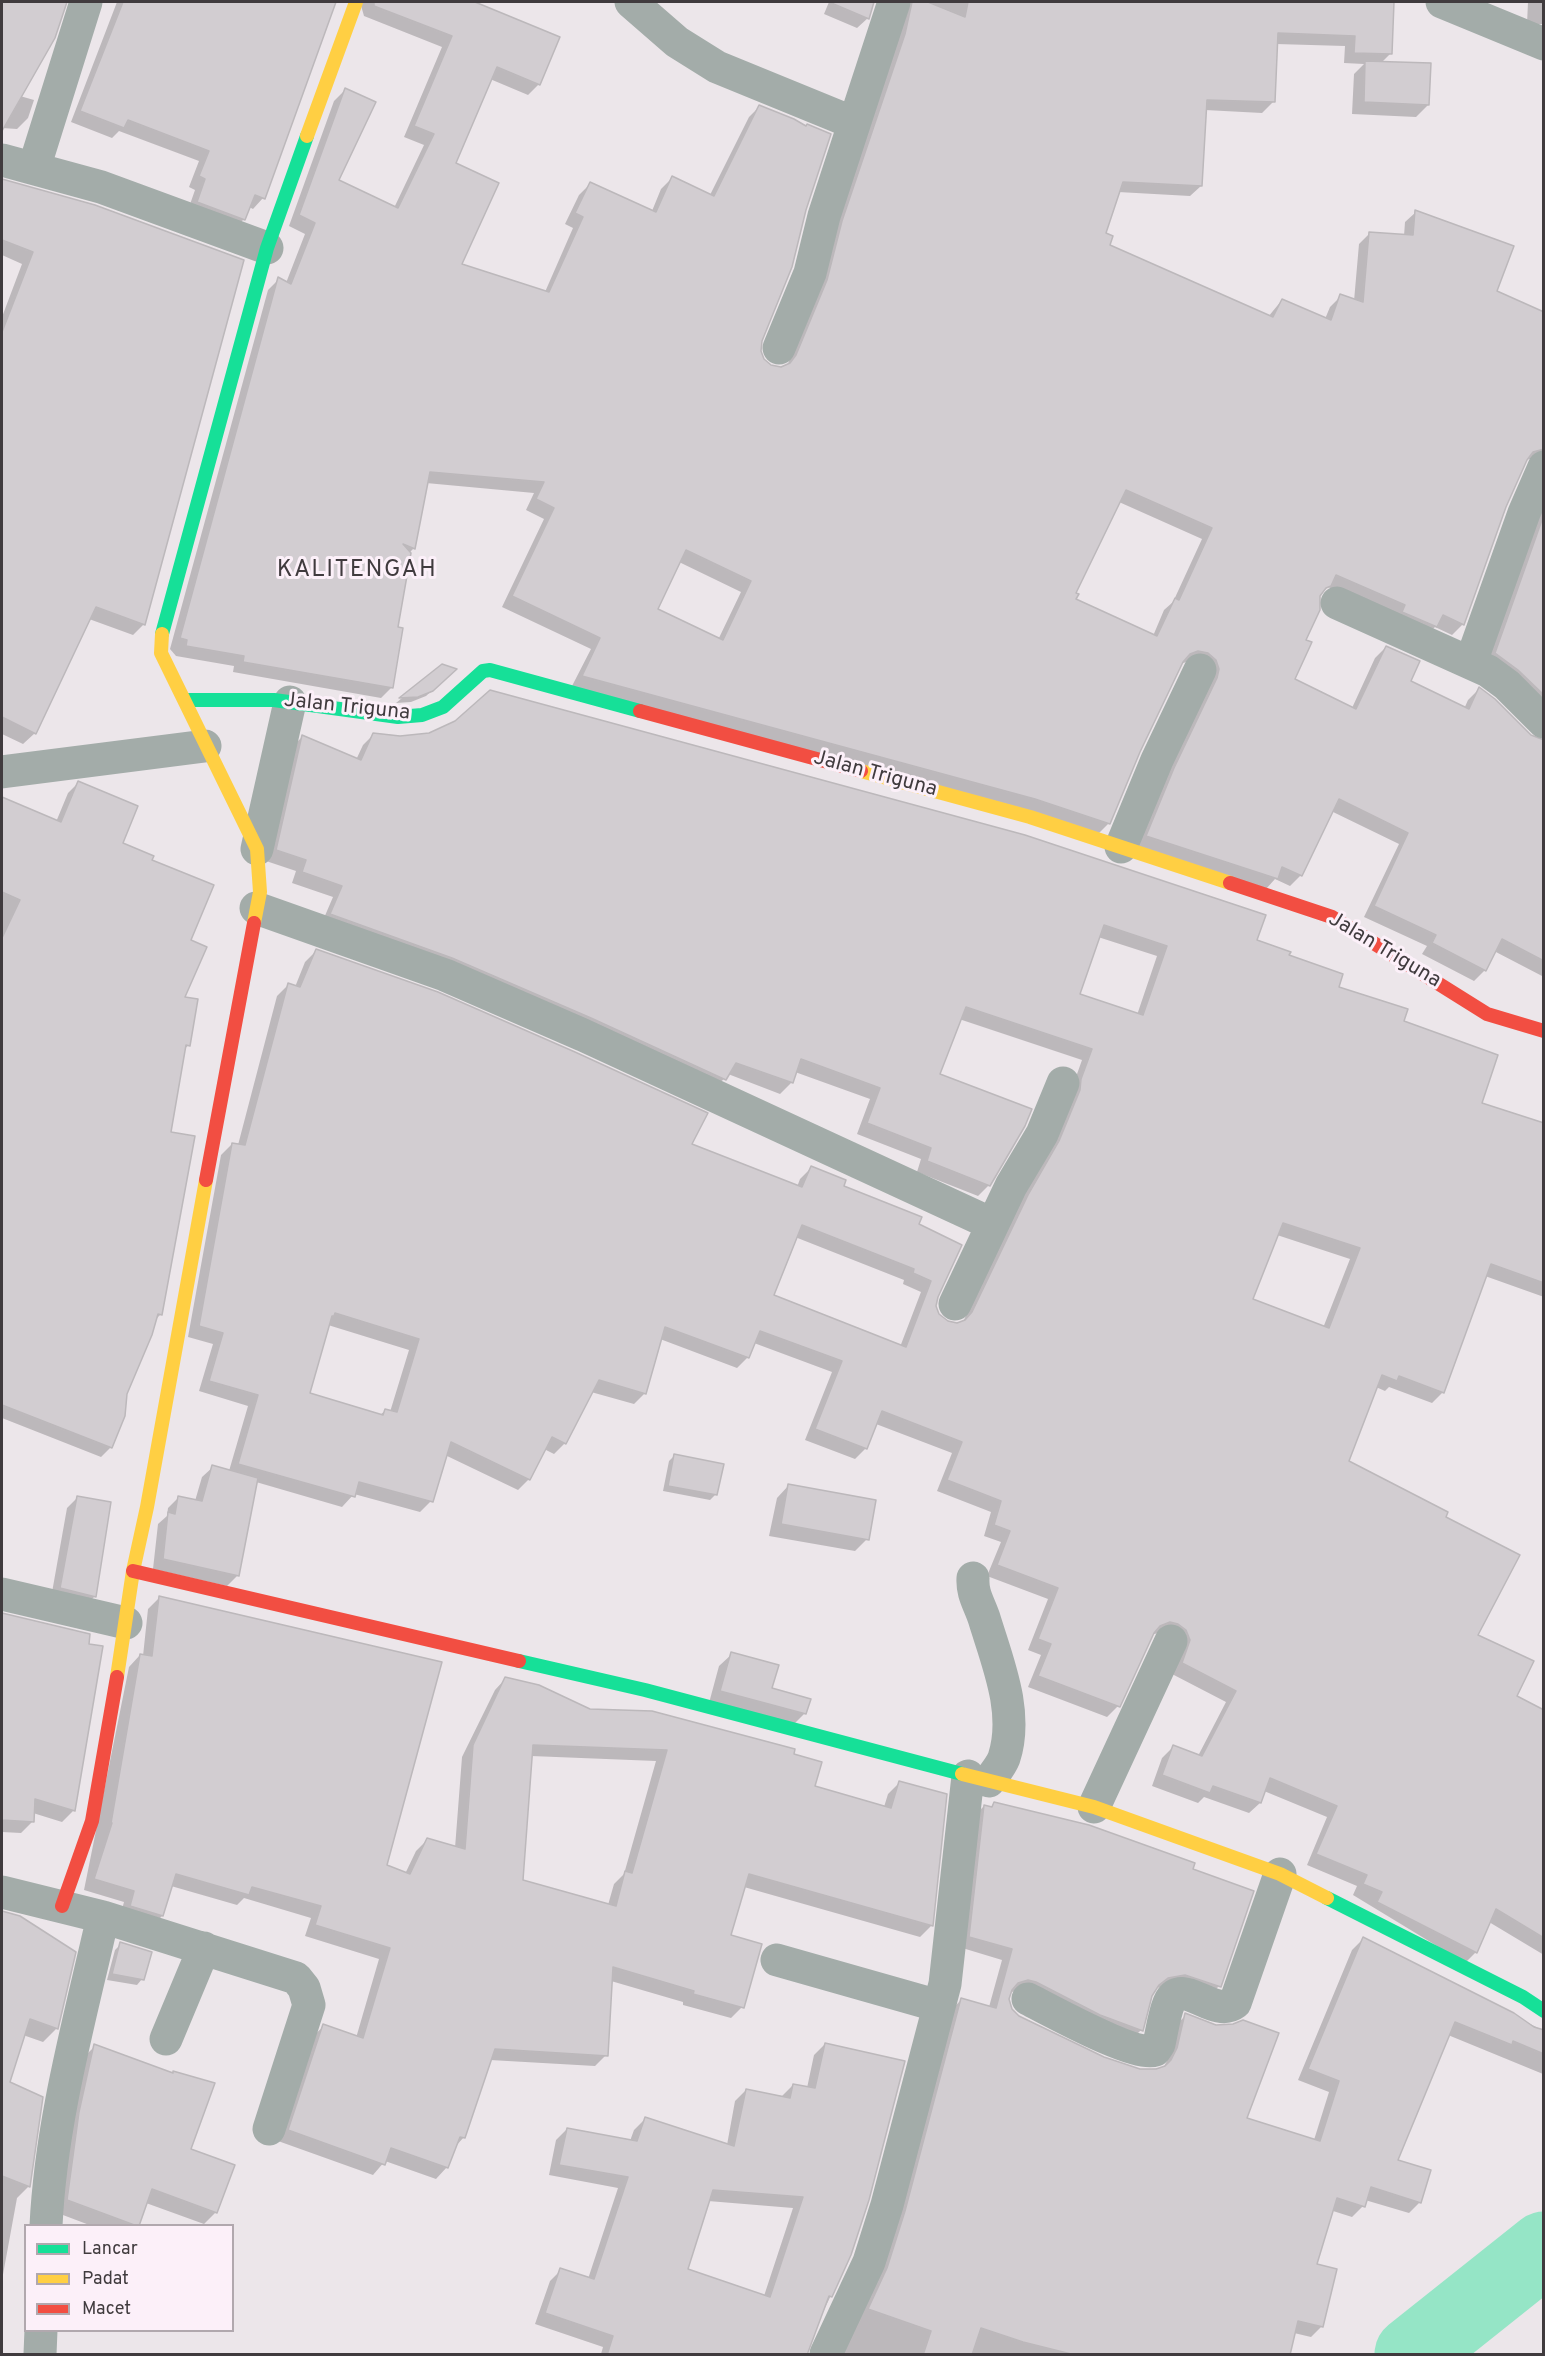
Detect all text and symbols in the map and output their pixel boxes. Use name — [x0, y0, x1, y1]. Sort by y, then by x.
district label: KALITENGAH — [277, 557, 437, 585]
street label: Jalan Triguna — [283, 689, 411, 727]
street label: Jalan Triguna — [811, 746, 939, 804]
street label: Jalan Triguna — [1323, 908, 1445, 994]
legend — [24, 2224, 234, 2332]
text: Lancar — [82, 2238, 138, 2261]
text: Padat — [82, 2268, 129, 2291]
text: Macet — [82, 2298, 131, 2321]

